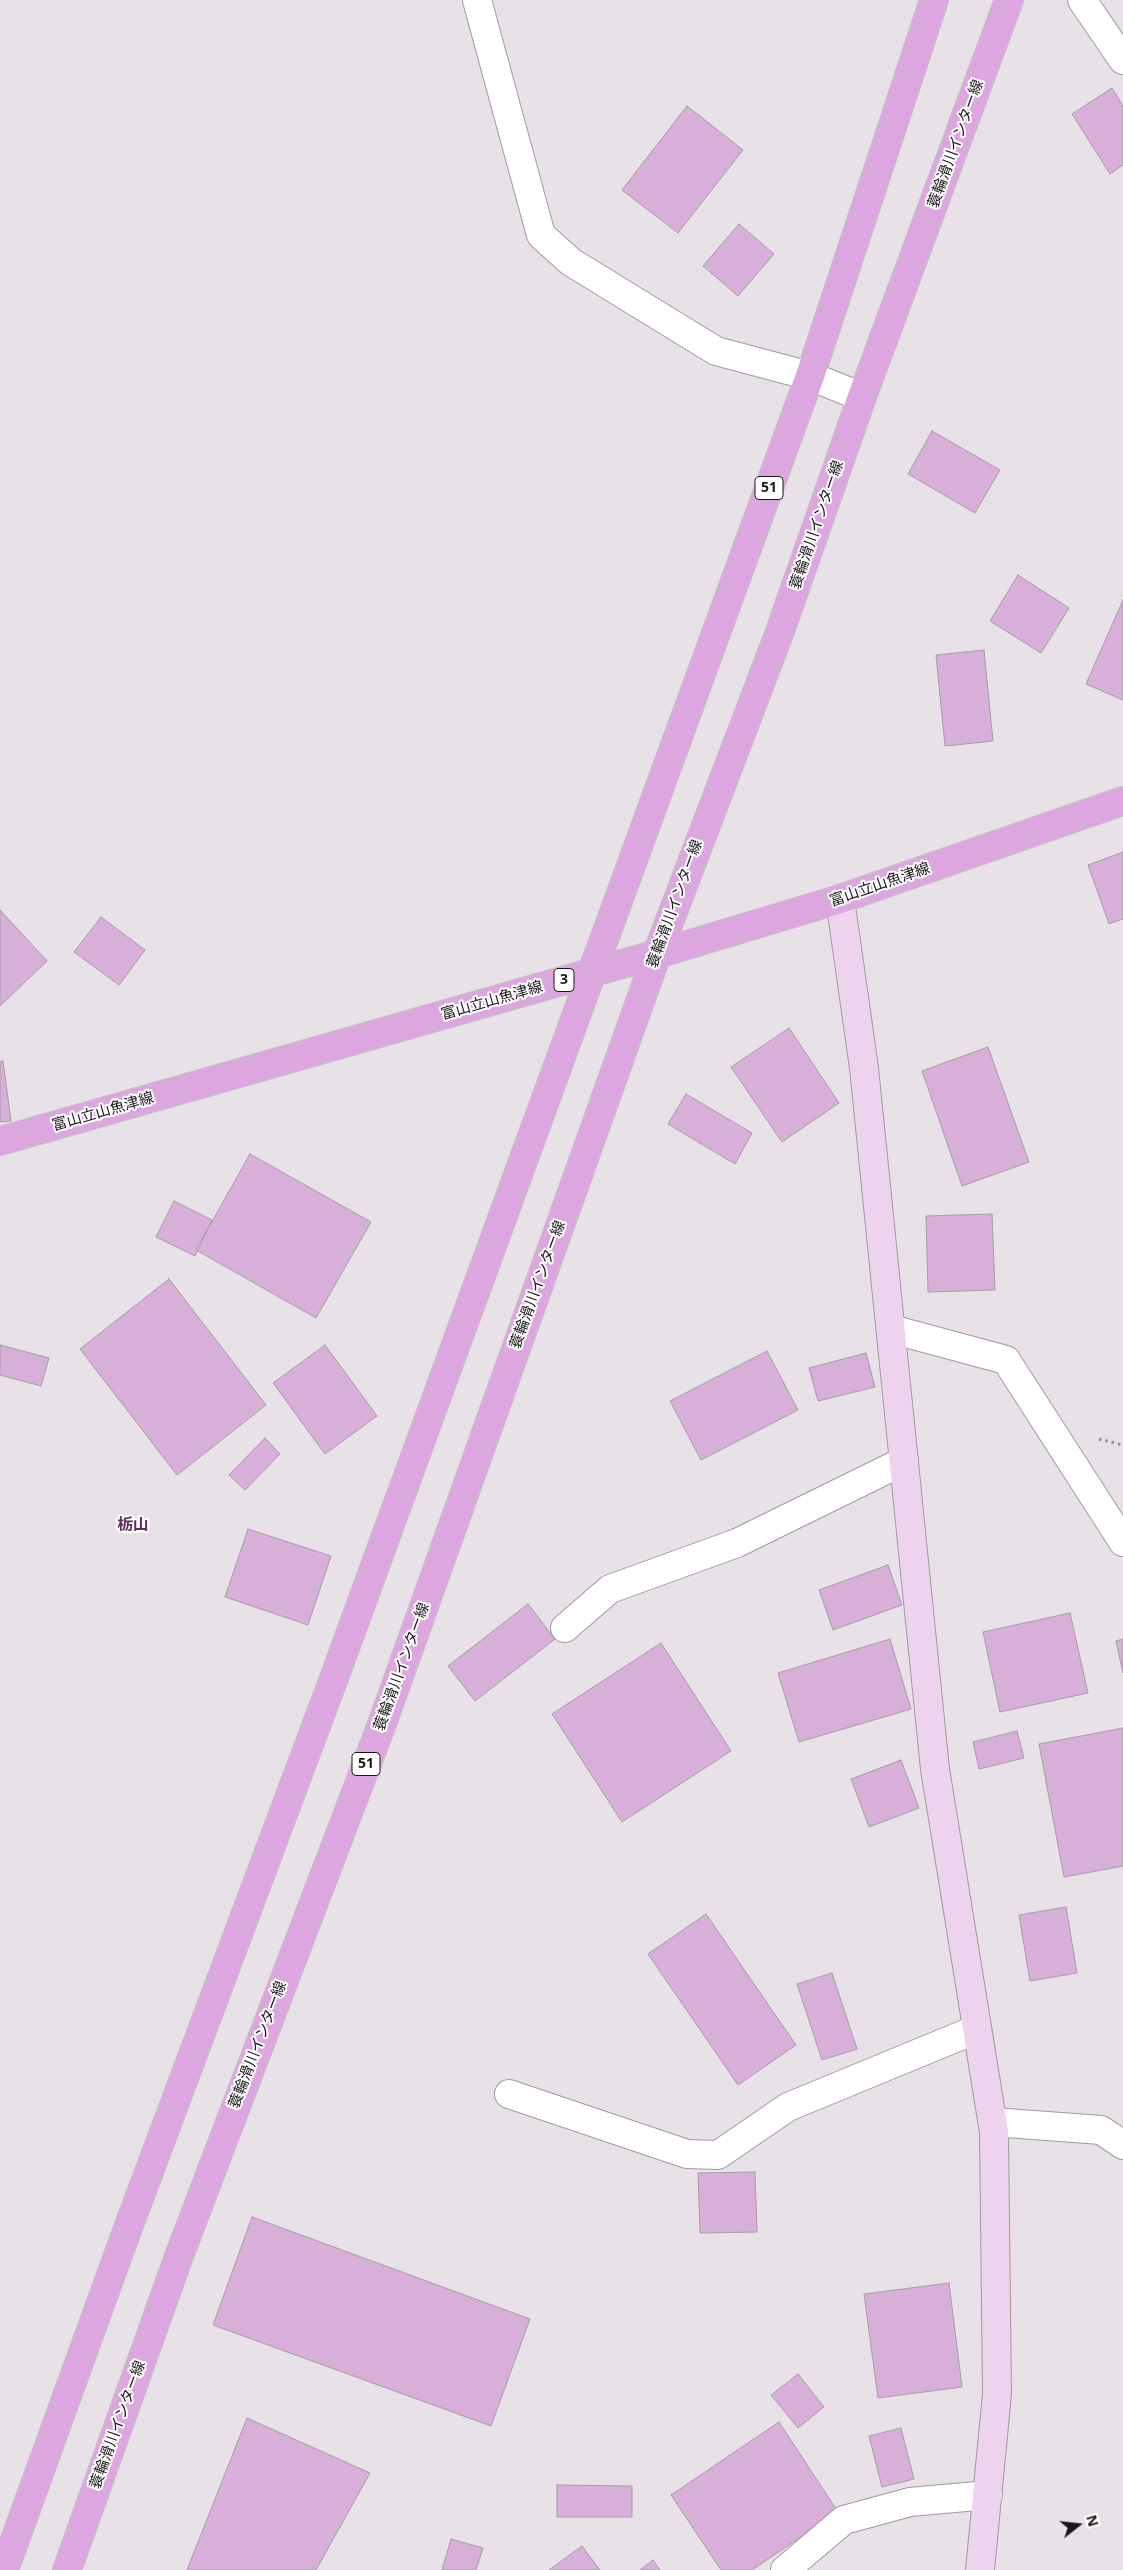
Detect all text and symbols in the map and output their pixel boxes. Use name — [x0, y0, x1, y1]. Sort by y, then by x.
street label: 蓑輪滑川インター線 — [924, 77, 988, 211]
street label: 蓑輪滑川インター線 — [787, 458, 847, 592]
road number: 51 — [755, 476, 783, 499]
street label: 蓑輪滑川インター線 — [643, 837, 707, 971]
street label: 富山立山魚津線 — [827, 859, 933, 911]
road number: 3 — [554, 968, 574, 992]
street label: 富山立山魚津線 — [439, 978, 545, 1024]
street label: 富山立山魚津線 — [50, 1089, 156, 1135]
street label: 蓑輪滑川インター線 — [506, 1218, 570, 1352]
district label: 栃山 — [117, 1515, 149, 1535]
street label: 蓑輪滑川インター線 — [370, 1600, 434, 1734]
road number: 51 — [352, 1752, 380, 1776]
street label: 蓑輪滑川インター線 — [225, 1979, 291, 2111]
street label: 蓑輪滑川インター線 — [86, 2358, 150, 2492]
north arrow — [1053, 2500, 1103, 2550]
text: N — [1082, 2513, 1104, 2529]

